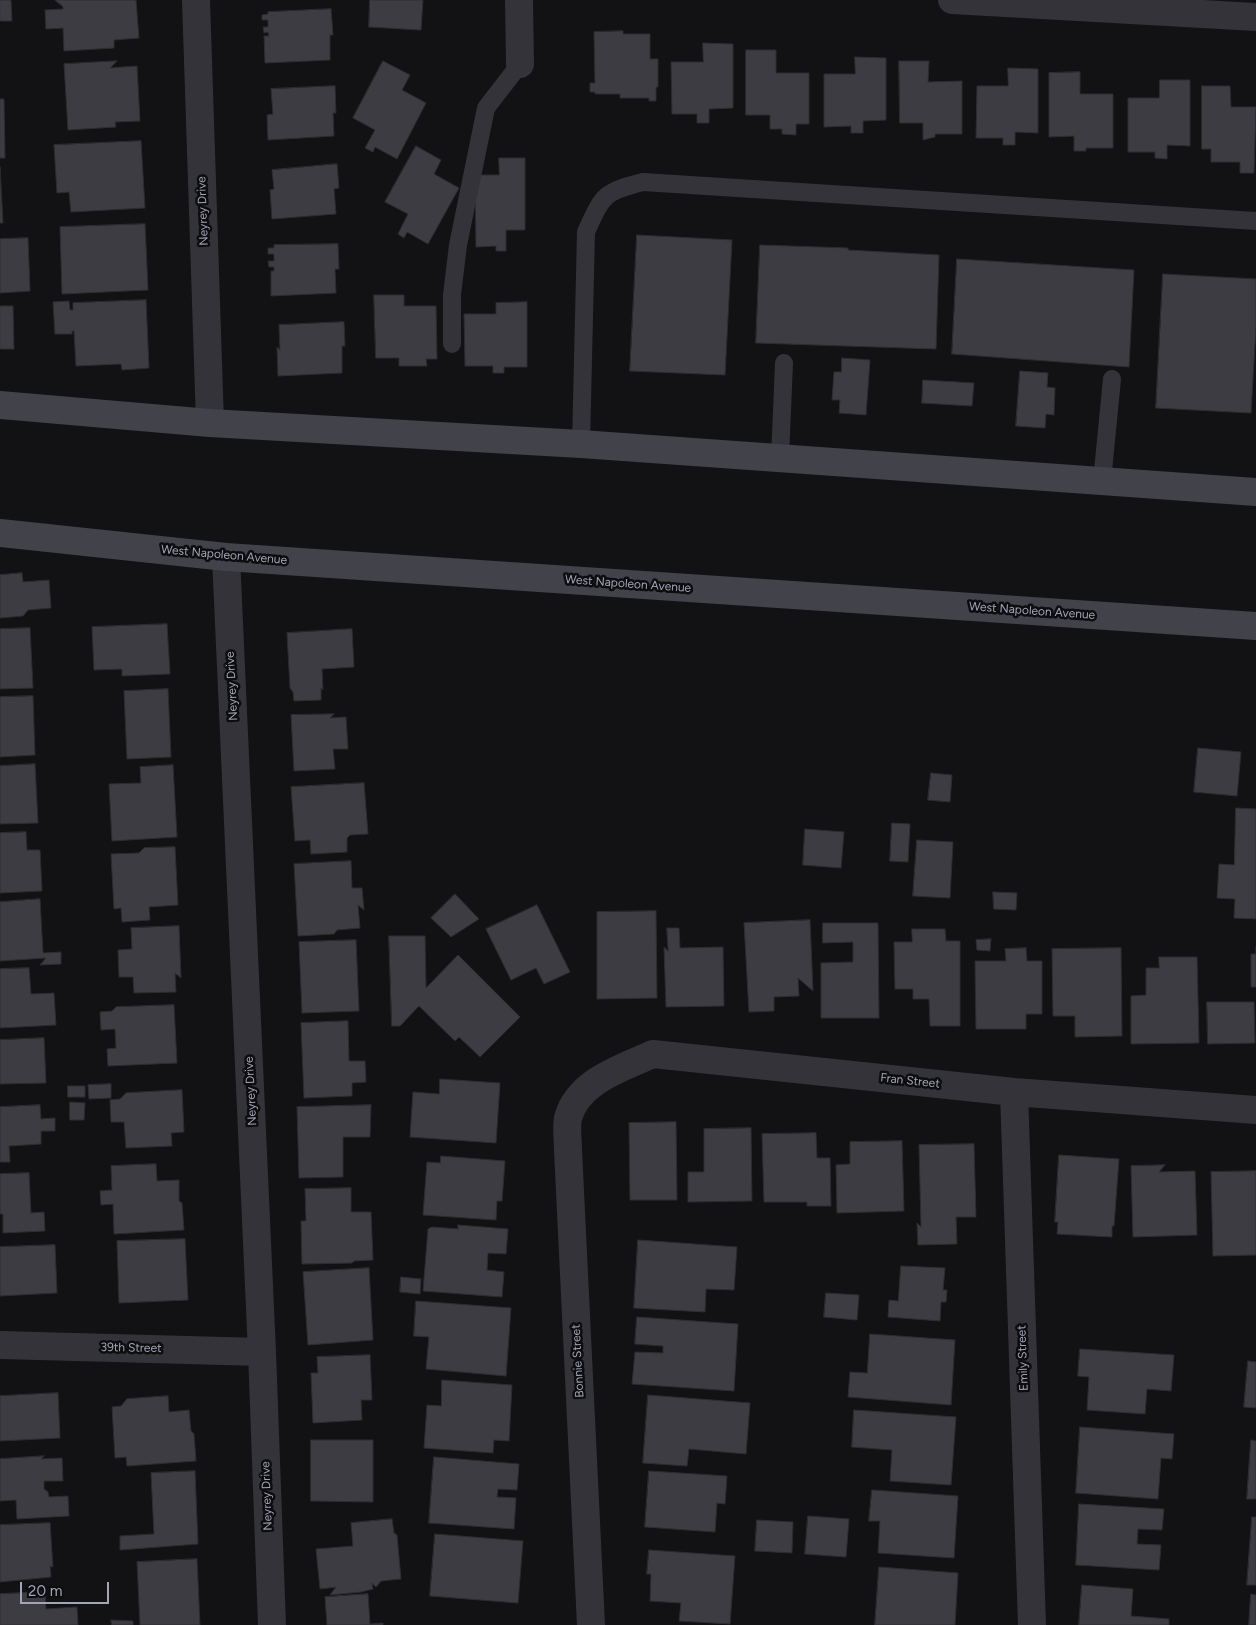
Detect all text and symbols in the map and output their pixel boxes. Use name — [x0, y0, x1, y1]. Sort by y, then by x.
street label: Neyrey Drive — [195, 176, 211, 246]
street label: West Napoleon Avenue — [160, 542, 288, 568]
street label: West Napoleon Avenue — [564, 572, 692, 596]
street label: West Napoleon Avenue — [968, 599, 1096, 623]
street label: Neyrey Drive — [223, 651, 241, 721]
street label: Neyrey Drive — [242, 1056, 260, 1126]
street label: Fran Street — [879, 1071, 941, 1091]
street label: Bonnie Street — [569, 1324, 587, 1398]
street label: Emily Street — [1015, 1325, 1031, 1391]
street label: 39th Street — [100, 1340, 162, 1356]
street label: Neyrey Drive — [259, 1461, 275, 1531]
scale bar — [22, 1572, 111, 1604]
text: 20 m — [28, 1582, 62, 1600]

